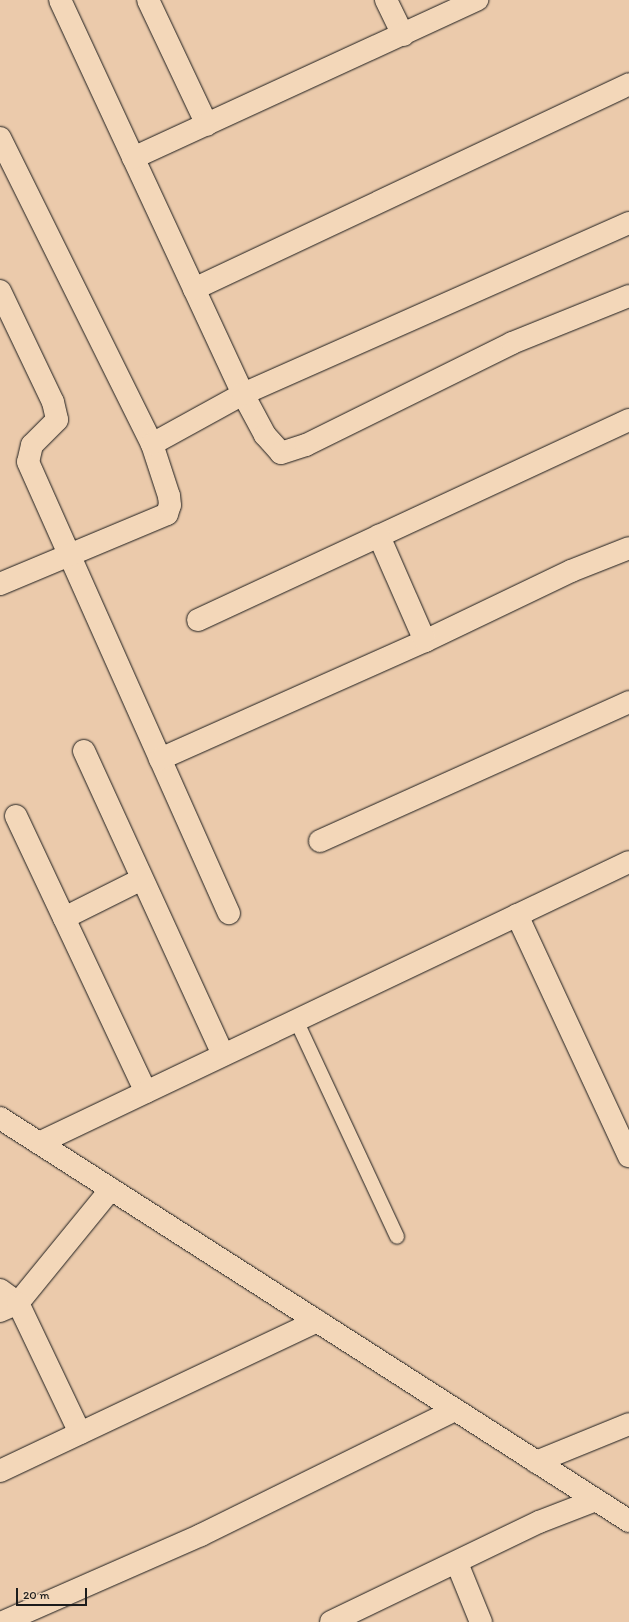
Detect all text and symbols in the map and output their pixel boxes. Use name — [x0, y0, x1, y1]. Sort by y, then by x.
scale bar — [18, 1580, 89, 1606]
text: 20 m — [23, 1588, 50, 1602]

